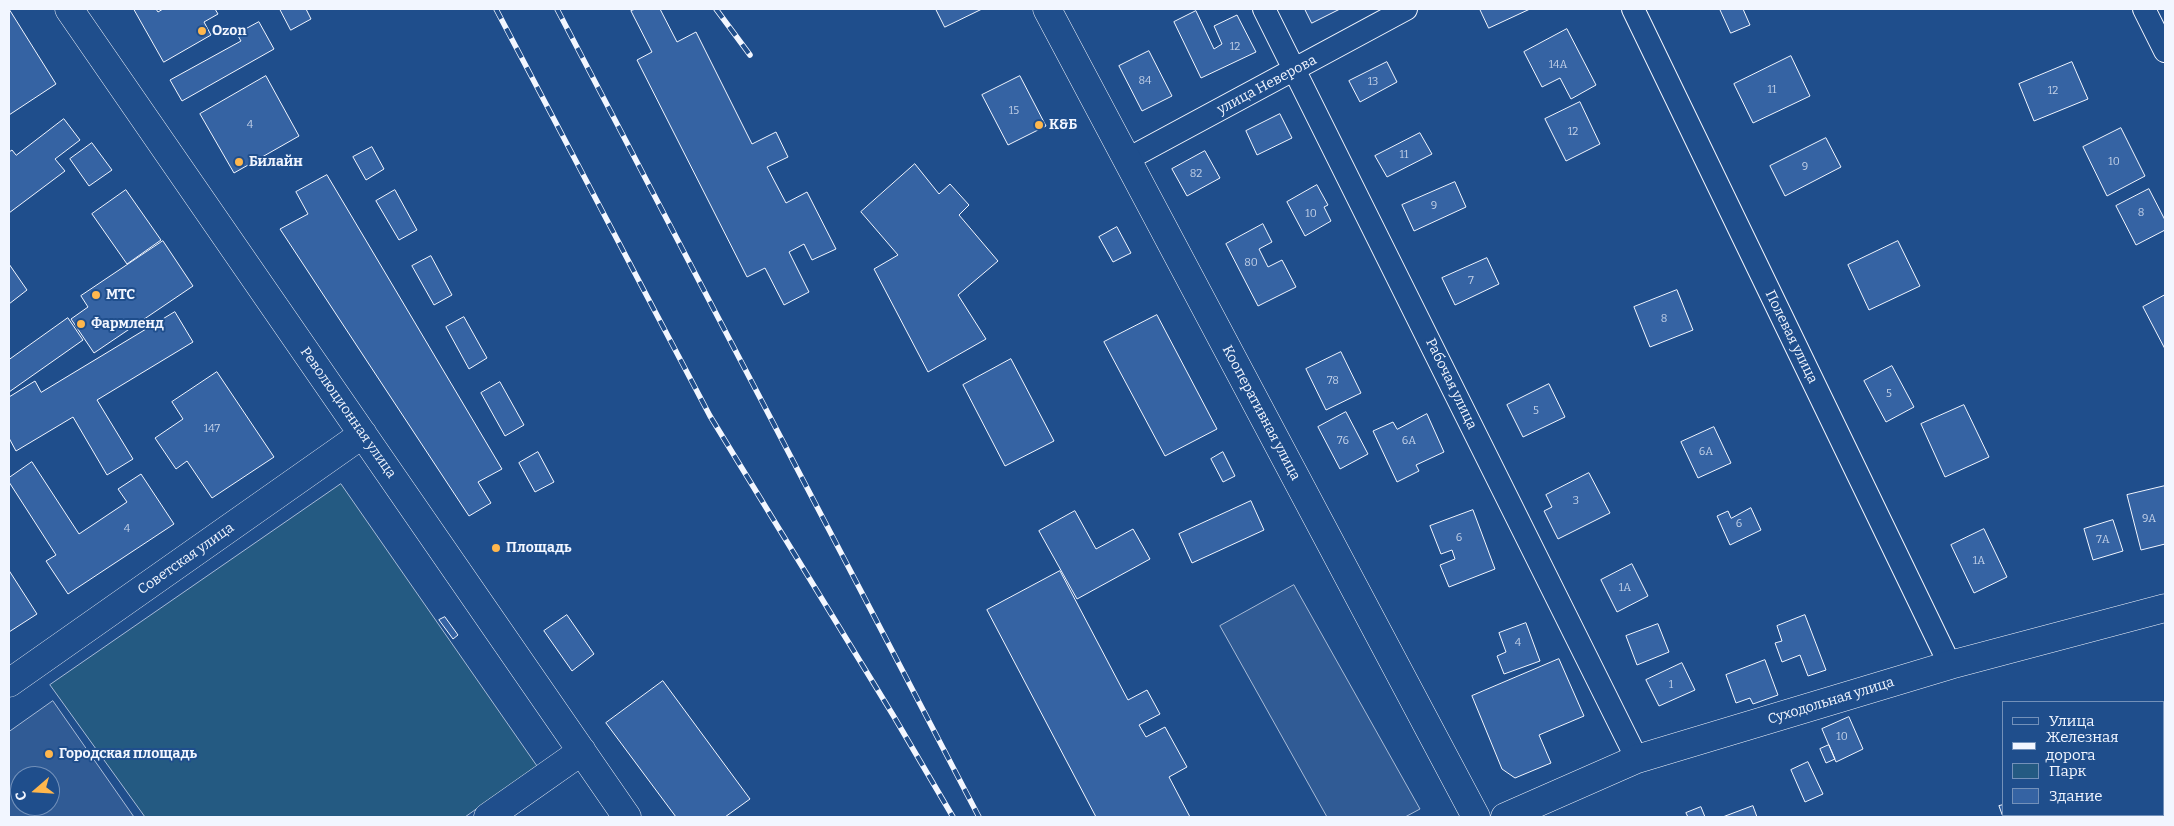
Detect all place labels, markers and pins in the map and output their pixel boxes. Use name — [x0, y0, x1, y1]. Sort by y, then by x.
place label: Ozon — [212, 23, 246, 39]
marker: Ozon — [196, 25, 208, 37]
place label: К&Б — [1049, 117, 1077, 133]
marker: К&Б — [1033, 119, 1045, 131]
place label: Билайн — [249, 154, 303, 170]
marker: Билайн — [233, 156, 245, 168]
place label: МТС — [106, 287, 135, 303]
marker: МТС — [90, 289, 102, 301]
place label: Фармленд — [91, 316, 164, 332]
marker: Фармленд — [75, 318, 87, 330]
place label: Площадь — [506, 540, 571, 556]
marker: Площадь — [490, 542, 502, 554]
place label: Городская площадь — [59, 746, 197, 762]
marker: Городская площадь — [43, 748, 55, 760]

